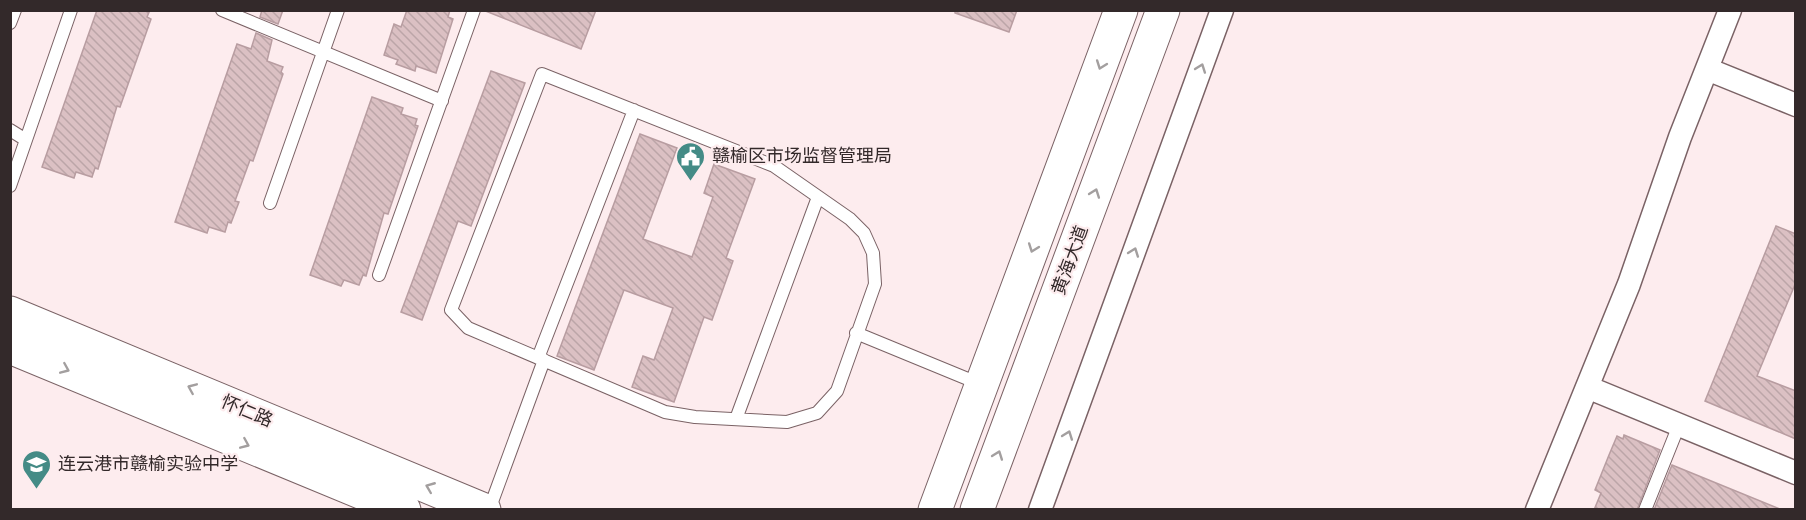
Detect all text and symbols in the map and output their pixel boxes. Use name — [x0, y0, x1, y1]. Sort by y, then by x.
one-way arrow — [1095, 60, 1108, 70]
one-way arrow — [1194, 64, 1207, 74]
public building icon: 赣榆区市场监督管理局 — [675, 140, 707, 182]
place label: 赣榆区市场监督管理局 — [712, 143, 892, 167]
one-way arrow — [1088, 188, 1101, 199]
street label: 黄海大道 — [1045, 222, 1093, 298]
one-way arrow — [1028, 242, 1040, 253]
one-way arrow — [1127, 247, 1140, 257]
one-way arrow — [58, 362, 69, 374]
one-way arrow — [187, 383, 198, 395]
street label: 怀仁路 — [218, 388, 277, 432]
one-way arrow — [1060, 430, 1073, 441]
one-way arrow — [238, 437, 249, 449]
school or university icon: 连云港市赣榆实验中学 — [21, 448, 53, 490]
one-way arrow — [991, 450, 1003, 461]
place label: 连云港市赣榆实验中学 — [58, 451, 238, 475]
one-way arrow — [426, 482, 437, 494]

